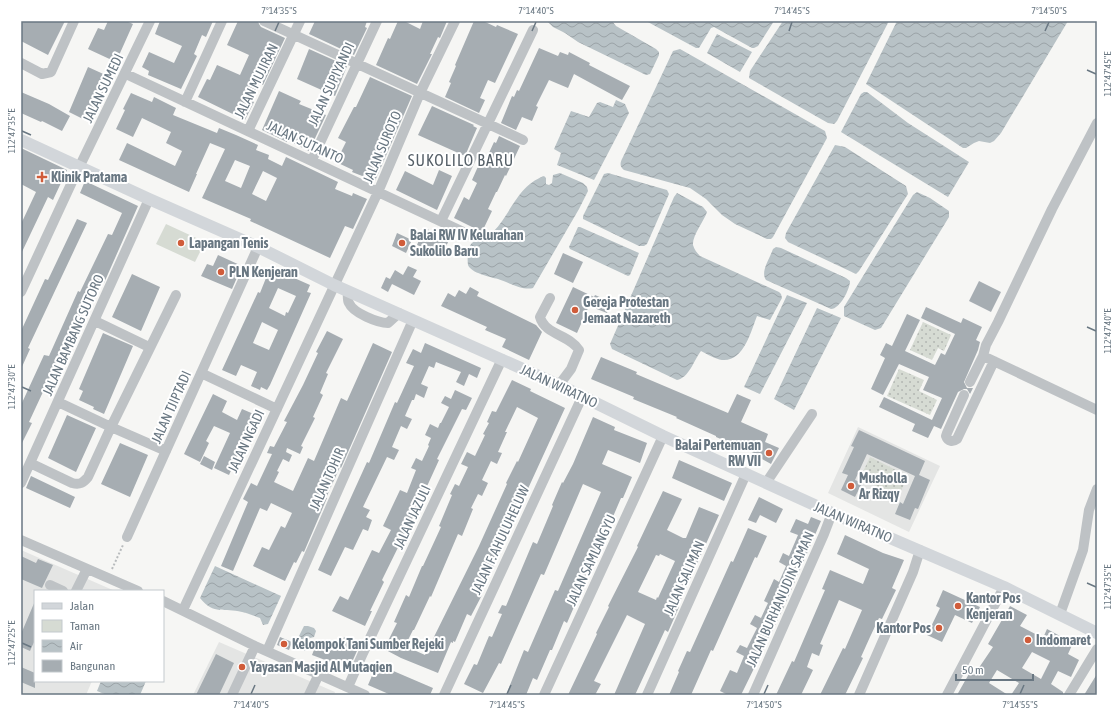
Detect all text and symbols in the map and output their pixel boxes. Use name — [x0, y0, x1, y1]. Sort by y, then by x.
text: 7°14'35"S — [261, 5, 297, 16]
text: 7°14'40"S — [518, 5, 554, 16]
text: 7°14'45"S — [774, 5, 810, 16]
text: 7°14'50"S — [1031, 5, 1067, 16]
street label: JALAN SUPIYANDI — [305, 40, 357, 128]
street label: JALAN MUJIRAN — [231, 41, 281, 121]
street label: JALAN SUMEDI — [79, 51, 127, 125]
text: 112°47'45"E — [1102, 51, 1113, 96]
text: 112°47'35"E — [6, 108, 17, 153]
street label: JALAN SUROTO — [360, 109, 404, 185]
street label: JALAN SUTANTO — [264, 117, 346, 167]
district label: SUKOLILO BARU — [408, 151, 514, 169]
place label: Klinik Pratama — [51, 169, 128, 185]
marker: Klinik Pratama — [36, 171, 48, 183]
place label: Balai RW IV Kelurahan Sukolilo Baru — [410, 227, 524, 259]
place label: Lapangan Tenis — [189, 235, 268, 251]
marker: Lapangan Tenis — [176, 238, 186, 248]
marker: Balai RW IV Kelurahan Sukolilo Baru — [397, 238, 407, 248]
place label: PLN Kenjeran — [229, 264, 298, 280]
marker: PLN Kenjeran — [216, 267, 226, 277]
street label: JALAN BAMBANG SUTORO — [39, 272, 107, 398]
place label: Gereja Protestan Jemaat Nazareth — [582, 294, 671, 326]
marker: Gereja Protestan Jemaat Nazareth — [570, 305, 580, 315]
text: 112°47'40"E — [1102, 308, 1113, 353]
street label: JALAN WIRATNO — [518, 361, 600, 411]
text: 112°47'30"E — [6, 364, 17, 409]
street label: JALAN TJIPTADI — [148, 368, 194, 446]
street label: JALAN NGADI — [224, 407, 268, 475]
place label: Balai Pertemuan RW VII — [675, 437, 761, 469]
street label: JALAN TOHIR — [306, 445, 348, 513]
marker: Balai Pertemuan RW VII — [764, 448, 774, 458]
place label: Musholla Ar Rizqy — [858, 470, 908, 502]
marker: Musholla Ar Rizqy — [846, 481, 856, 491]
street label: JALAN JAZULI — [390, 482, 434, 552]
street label: JALAN F. AHULUHELUW — [468, 482, 533, 597]
street label: JALAN WIRATNO — [811, 498, 895, 546]
street label: JALAN SAMLANGYU — [563, 512, 619, 608]
street label: JALAN BURHANUDIN SAMAN — [743, 529, 817, 669]
street label: JALAN SALIMAN — [660, 538, 708, 618]
text: 112°47'35"E — [1102, 564, 1113, 609]
legend — [34, 590, 164, 682]
place label: Kantor Pos Kenjeran — [966, 590, 1021, 622]
text: Jalan — [70, 599, 94, 613]
marker: Kantor Pos Kenjeran — [953, 601, 963, 611]
text: Taman — [70, 619, 100, 633]
text: 112°47'25"E — [6, 620, 17, 665]
place label: Kantor Pos — [876, 620, 931, 636]
marker: Kantor Pos — [934, 623, 944, 633]
place label: Indomaret — [1036, 632, 1091, 648]
marker: Indomaret — [1023, 635, 1033, 645]
place label: Kelompok Tani Sumber Rejeki — [292, 636, 444, 652]
text: Air — [70, 639, 83, 653]
marker: Kelompok Tani Sumber Rejeki — [279, 639, 289, 649]
scale bar — [956, 656, 1033, 682]
text: Bangunan — [70, 659, 115, 673]
place label: Yayasan Masjid Al Mutaqien — [249, 659, 392, 675]
marker: Yayasan Masjid Al Mutaqien — [237, 662, 247, 672]
text: 50 m — [962, 663, 984, 677]
text: 7°14'40"S — [233, 699, 269, 710]
text: 7°14'45"S — [489, 699, 525, 710]
text: 7°14'50"S — [746, 699, 782, 710]
text: 7°14'55"S — [1002, 699, 1038, 710]

